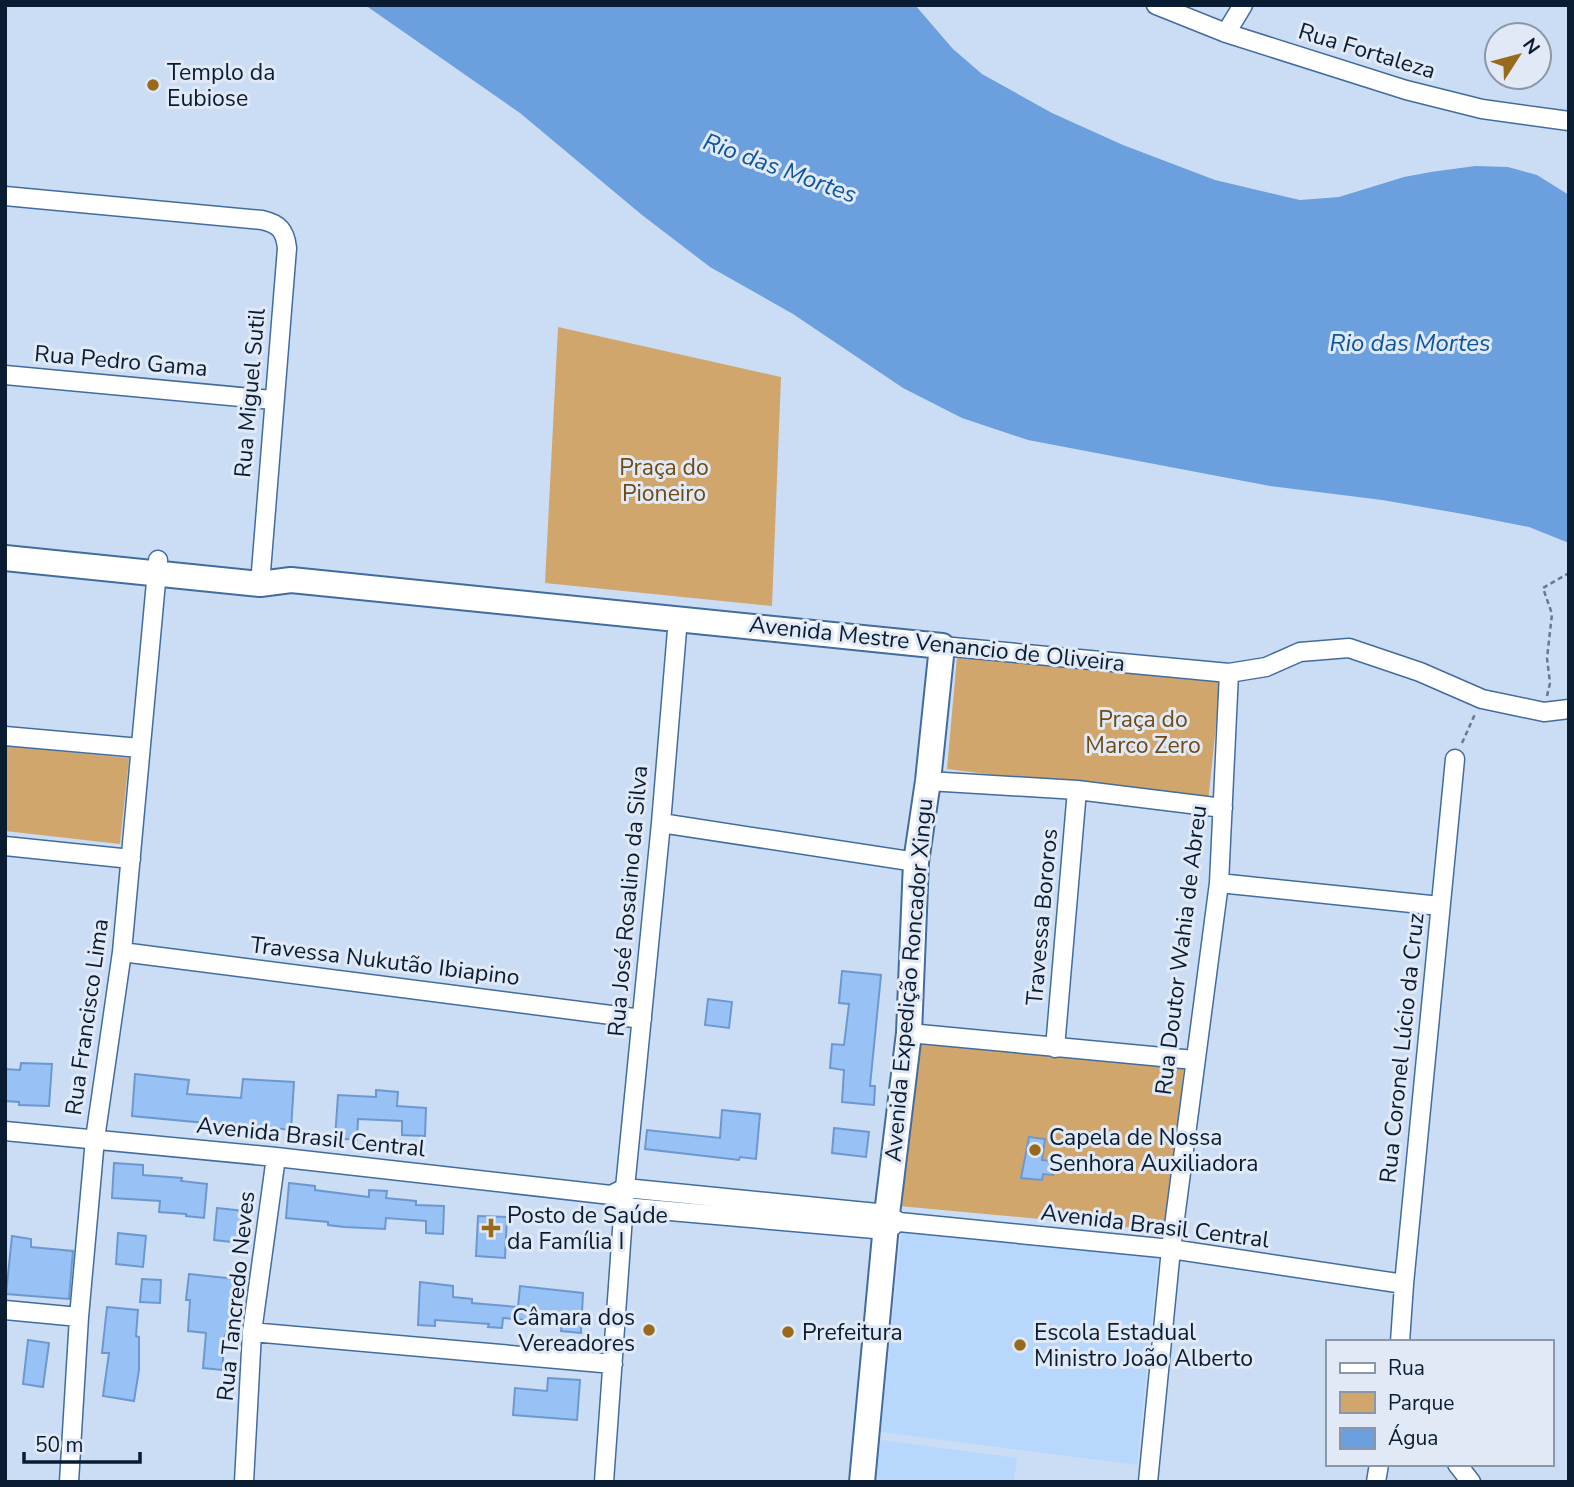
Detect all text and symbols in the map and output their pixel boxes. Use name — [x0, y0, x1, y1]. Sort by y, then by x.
street label: Rua Fortaleza — [1295, 15, 1439, 87]
north arrow — [1483, 21, 1553, 91]
text: N — [1516, 33, 1546, 60]
place label: Templo da Eubiose — [167, 57, 275, 114]
marker: Templo da Eubiose — [145, 77, 161, 93]
water label: Rio das Mortes — [699, 125, 861, 211]
street label: Rua Miguel Sutil — [227, 307, 273, 479]
water label: Rio das Mortes — [1329, 327, 1491, 359]
street label: Rua Pedro Gama — [33, 338, 209, 384]
park label: Praça do Pioneiro — [619, 452, 709, 509]
street label: Avenida Mestre Venancio de Oliveira — [748, 609, 1126, 679]
park label: Praça do Marco Zero — [1085, 704, 1201, 761]
street label: Rua José Rosalino da Silva — [601, 764, 655, 1038]
street label: Avenida Expedição Roncador Xingu — [878, 797, 940, 1163]
street label: Rua Doutor Wahia de Abreu — [1148, 803, 1214, 1097]
street label: Travessa Bororos — [1019, 827, 1065, 1007]
street label: Rua Coronel Lúcio da Cruz — [1372, 911, 1432, 1185]
street label: Rua Francisco Lima — [58, 917, 116, 1117]
street label: Travessa Nukutão Ibiapino — [249, 929, 521, 993]
street label: Avenida Brasil Central — [195, 1110, 427, 1164]
place label: Capela de Nossa Senhora Auxiliadora — [1049, 1122, 1258, 1179]
marker: Capela de Nossa Senhora Auxiliadora — [1027, 1142, 1043, 1158]
street label: Rua Tancredo Neves — [210, 1190, 262, 1402]
street label: Avenida Brasil Central — [1039, 1197, 1271, 1255]
place label: Posto de Saúde da Família I — [507, 1200, 668, 1257]
marker: Posto de Saúde da Família I — [481, 1218, 501, 1238]
place label: Câmara dos Vereadores — [512, 1302, 635, 1359]
place label: Prefeitura — [802, 1317, 903, 1348]
place label: Escola Estadual Ministro João Alberto — [1034, 1317, 1253, 1374]
marker: Câmara dos Vereadores — [641, 1322, 657, 1338]
marker: Prefeitura — [780, 1324, 796, 1340]
marker: Escola Estadual Ministro João Alberto — [1012, 1337, 1028, 1353]
legend — [1326, 1340, 1553, 1466]
text: Rua — [1388, 1354, 1425, 1382]
text: Parque — [1388, 1389, 1455, 1417]
scale bar — [24, 1420, 140, 1464]
text: Água — [1388, 1424, 1438, 1452]
text: 50 m — [35, 1431, 84, 1459]

